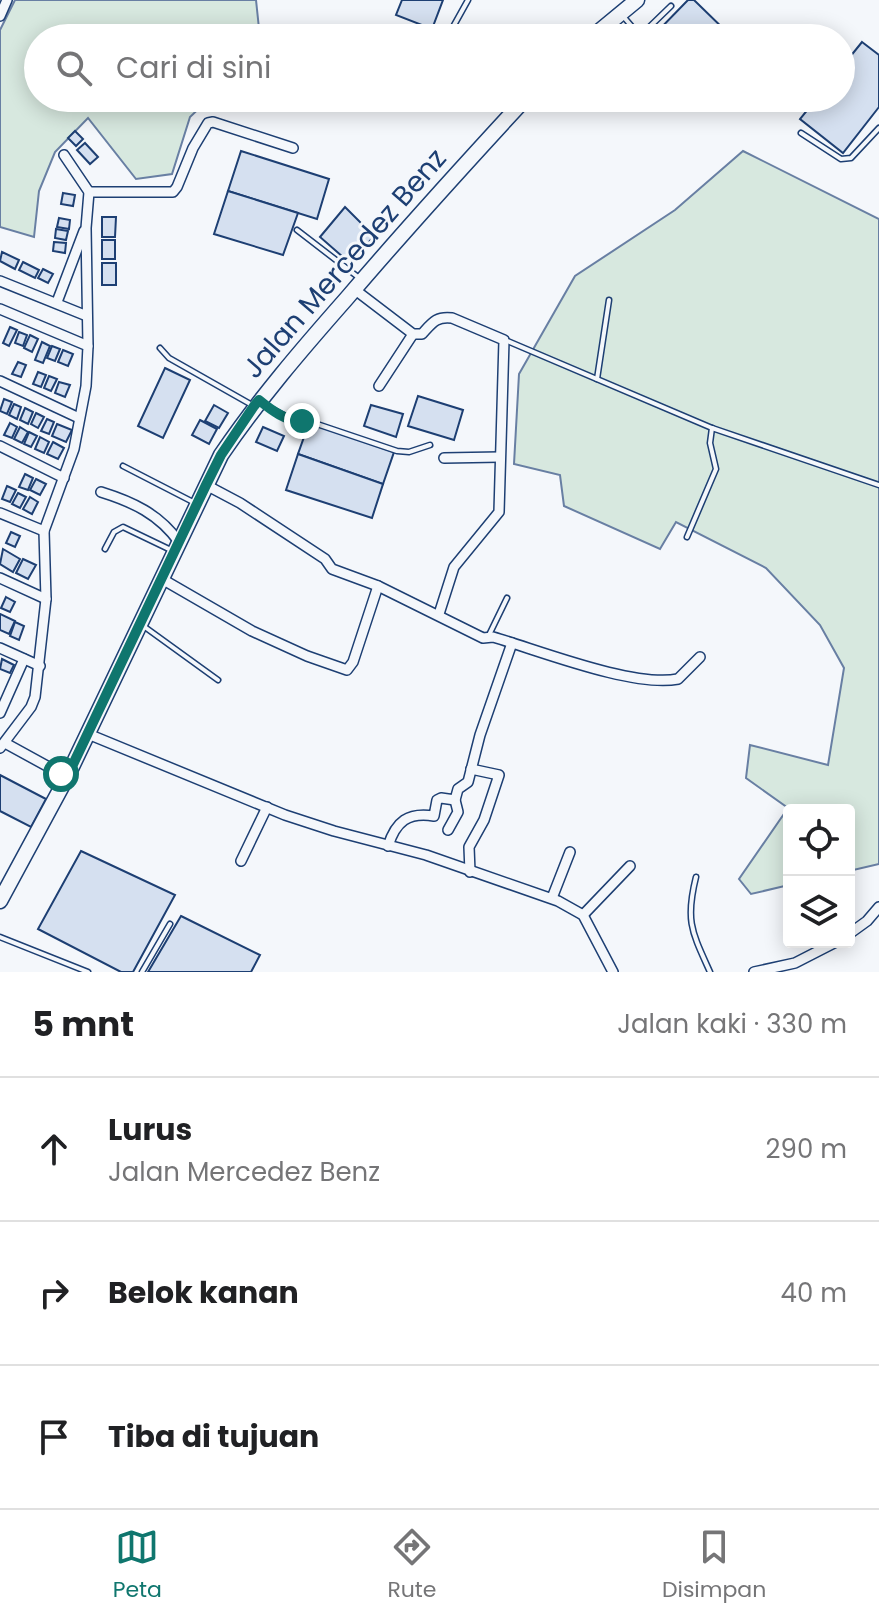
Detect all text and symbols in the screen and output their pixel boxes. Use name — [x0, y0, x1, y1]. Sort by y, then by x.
search box — [24, 24, 855, 112]
icon: search — [52, 46, 96, 90]
text: Cari di sini — [116, 46, 271, 89]
street label: Jalan Mercedez Benz — [234, 140, 455, 387]
route end — [284, 403, 320, 439]
route start — [43, 756, 79, 792]
map controls — [783, 804, 855, 948]
button: locate — [783, 804, 855, 876]
button: layers — [783, 876, 855, 948]
text: 5 mnt — [32, 1000, 134, 1048]
text: Jalan kaki · 330 m — [617, 1006, 847, 1042]
text: Lurus — [108, 1108, 192, 1151]
icon: ahead — [32, 1127, 76, 1171]
text: 290 m — [766, 1131, 847, 1167]
text: Jalan Mercedez Benz — [108, 1154, 380, 1190]
icon: right — [32, 1271, 76, 1315]
text: Belok kanan — [108, 1271, 299, 1314]
text: 40 m — [781, 1275, 847, 1311]
icon: arrive — [32, 1415, 76, 1459]
text: Tiba di tujuan — [108, 1415, 319, 1458]
tab: Peta — [113, 1525, 162, 1606]
tab: Rute — [387, 1525, 437, 1606]
tab: Disimpan — [662, 1525, 766, 1606]

